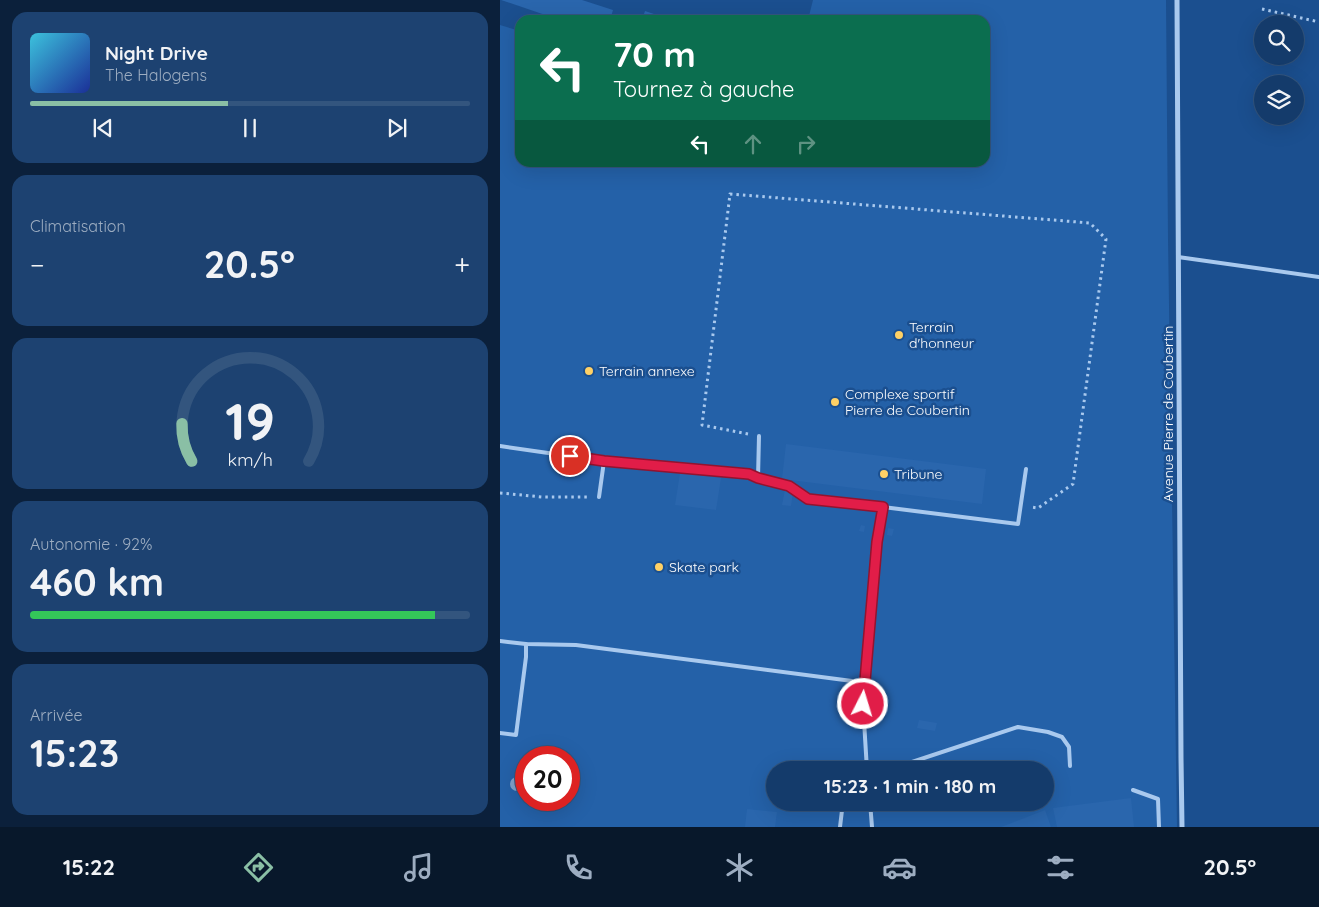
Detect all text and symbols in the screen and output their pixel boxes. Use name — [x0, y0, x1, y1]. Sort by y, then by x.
map controls — [1254, 15, 1304, 125]
button: search — [1254, 15, 1304, 65]
text: 70 m — [613, 32, 696, 76]
icon: left — [530, 35, 595, 100]
text: Night Drive — [105, 41, 208, 65]
text: The Halogens — [105, 65, 207, 85]
text: Tournez à gauche — [613, 75, 795, 103]
button: layers — [1254, 75, 1304, 125]
icon: previous — [89, 114, 117, 142]
icon: pause — [236, 114, 264, 142]
icon: next — [383, 114, 411, 142]
icon: left — [686, 130, 714, 158]
icon: ahead — [739, 130, 767, 158]
icon: right — [792, 130, 820, 158]
text: Climatisation — [30, 216, 126, 236]
text: 20.5° — [204, 240, 295, 288]
text: − — [30, 247, 45, 282]
text: + — [454, 247, 470, 282]
place label: Terrain d'honneur — [909, 318, 975, 352]
street label: Avenue Pierre de Coubertin — [1159, 326, 1177, 502]
marker: Terrain d'honneur — [893, 329, 905, 341]
place label: Terrain annexe — [599, 362, 695, 380]
marker: Terrain annexe — [583, 365, 595, 377]
place label: Complexe sportif Pierre de Coubertin — [845, 385, 970, 419]
text: 19 — [225, 388, 275, 453]
marker: Complexe sportif Pierre de Coubertin — [829, 396, 841, 408]
pin — [549, 435, 591, 477]
icon: arrive — [556, 442, 584, 470]
text: km/h — [227, 448, 273, 470]
place label: Tribune — [894, 465, 943, 483]
marker: Tribune — [878, 468, 890, 480]
text: Autonomie · 92% — [30, 534, 152, 554]
text: 460 km — [30, 558, 164, 606]
place label: Skate park — [669, 558, 739, 576]
marker: Skate park — [653, 561, 665, 573]
position arrow — [836, 677, 888, 729]
text: Arrivée — [30, 705, 83, 725]
text: 15:23 — [30, 729, 119, 777]
speed limit sign: 20 — [515, 746, 580, 811]
text: 15:23 · 1 min · 180 m — [824, 774, 996, 798]
icon: directions — [241, 850, 276, 885]
icon: music — [401, 850, 436, 885]
icon: phone — [561, 850, 596, 885]
icon: climate — [722, 850, 757, 885]
icon: car — [882, 850, 917, 885]
icon: filters — [1043, 850, 1078, 885]
text: 15:22 — [63, 853, 115, 881]
text: 20.5° — [1203, 853, 1256, 881]

